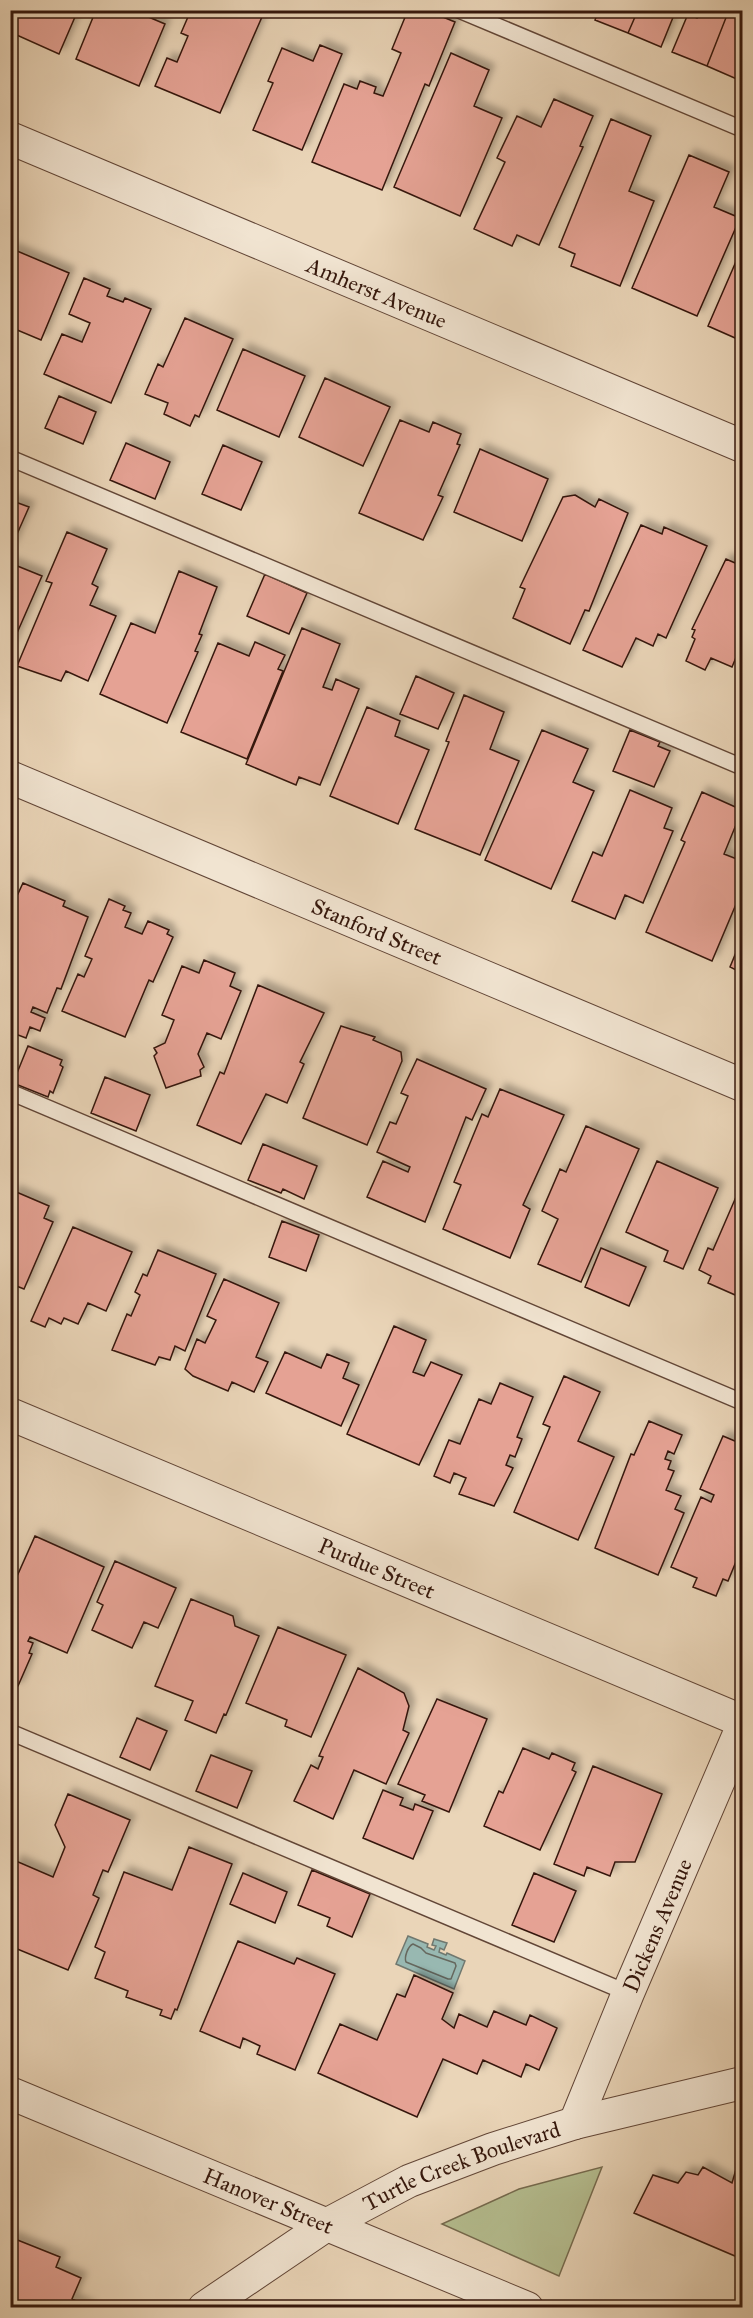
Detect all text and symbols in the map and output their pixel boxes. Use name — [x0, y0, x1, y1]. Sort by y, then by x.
street label: Amherst Avenue — [302, 251, 451, 334]
street label: Stanford Street — [307, 892, 446, 971]
street label: Purdue Street — [314, 1532, 439, 1605]
street label: Dickens Avenue — [617, 1855, 698, 1996]
street label: Turtle Creek Boulevard — [358, 2116, 564, 2217]
street label: Hanover Street — [199, 2162, 338, 2240]

